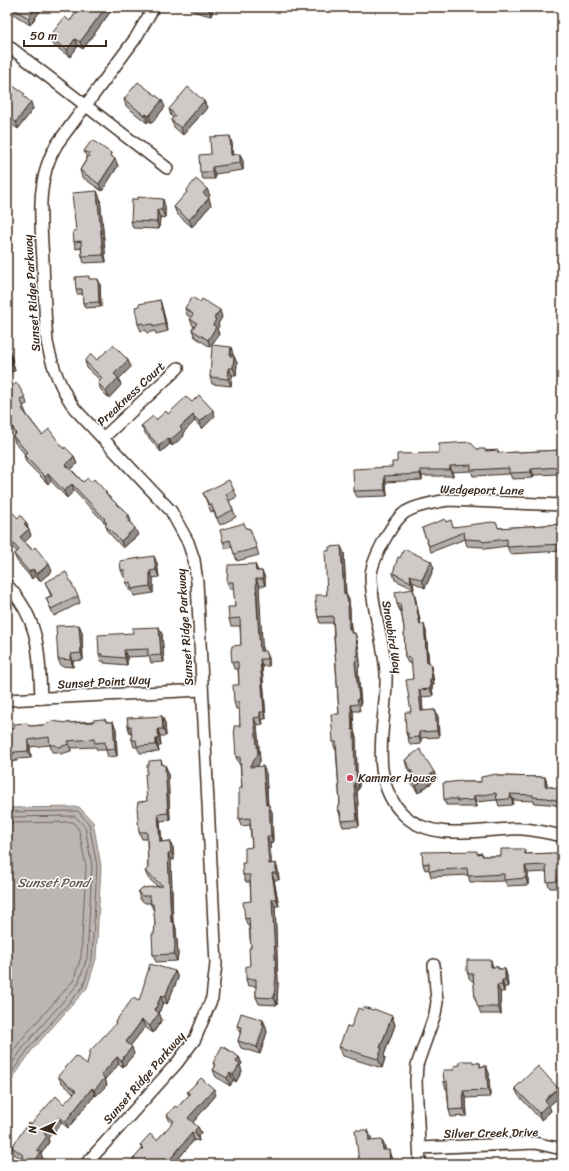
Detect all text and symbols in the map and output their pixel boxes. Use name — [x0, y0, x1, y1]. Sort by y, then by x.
scale bar — [24, 22, 106, 48]
text: 50 m — [30, 25, 57, 47]
street label: Sunset Ridge Parkway — [17, 233, 47, 352]
street label: Preakness Court — [92, 356, 170, 432]
street label: Wedgeport Lane — [440, 478, 524, 502]
street label: Sunset Ridge Parkway — [170, 567, 200, 686]
street label: Snowbird Way — [375, 599, 409, 676]
street label: Sunset Point Way — [57, 669, 152, 695]
place label: Kammer House — [358, 767, 437, 789]
marker: Kammer House — [345, 773, 355, 783]
water label: Sunset Pond — [17, 871, 92, 894]
street label: Sunset Ridge Parkway — [97, 1026, 191, 1129]
north arrow — [22, 1109, 62, 1149]
street label: Silver Creek Drive — [443, 1121, 539, 1145]
text: N — [23, 1125, 42, 1135]

